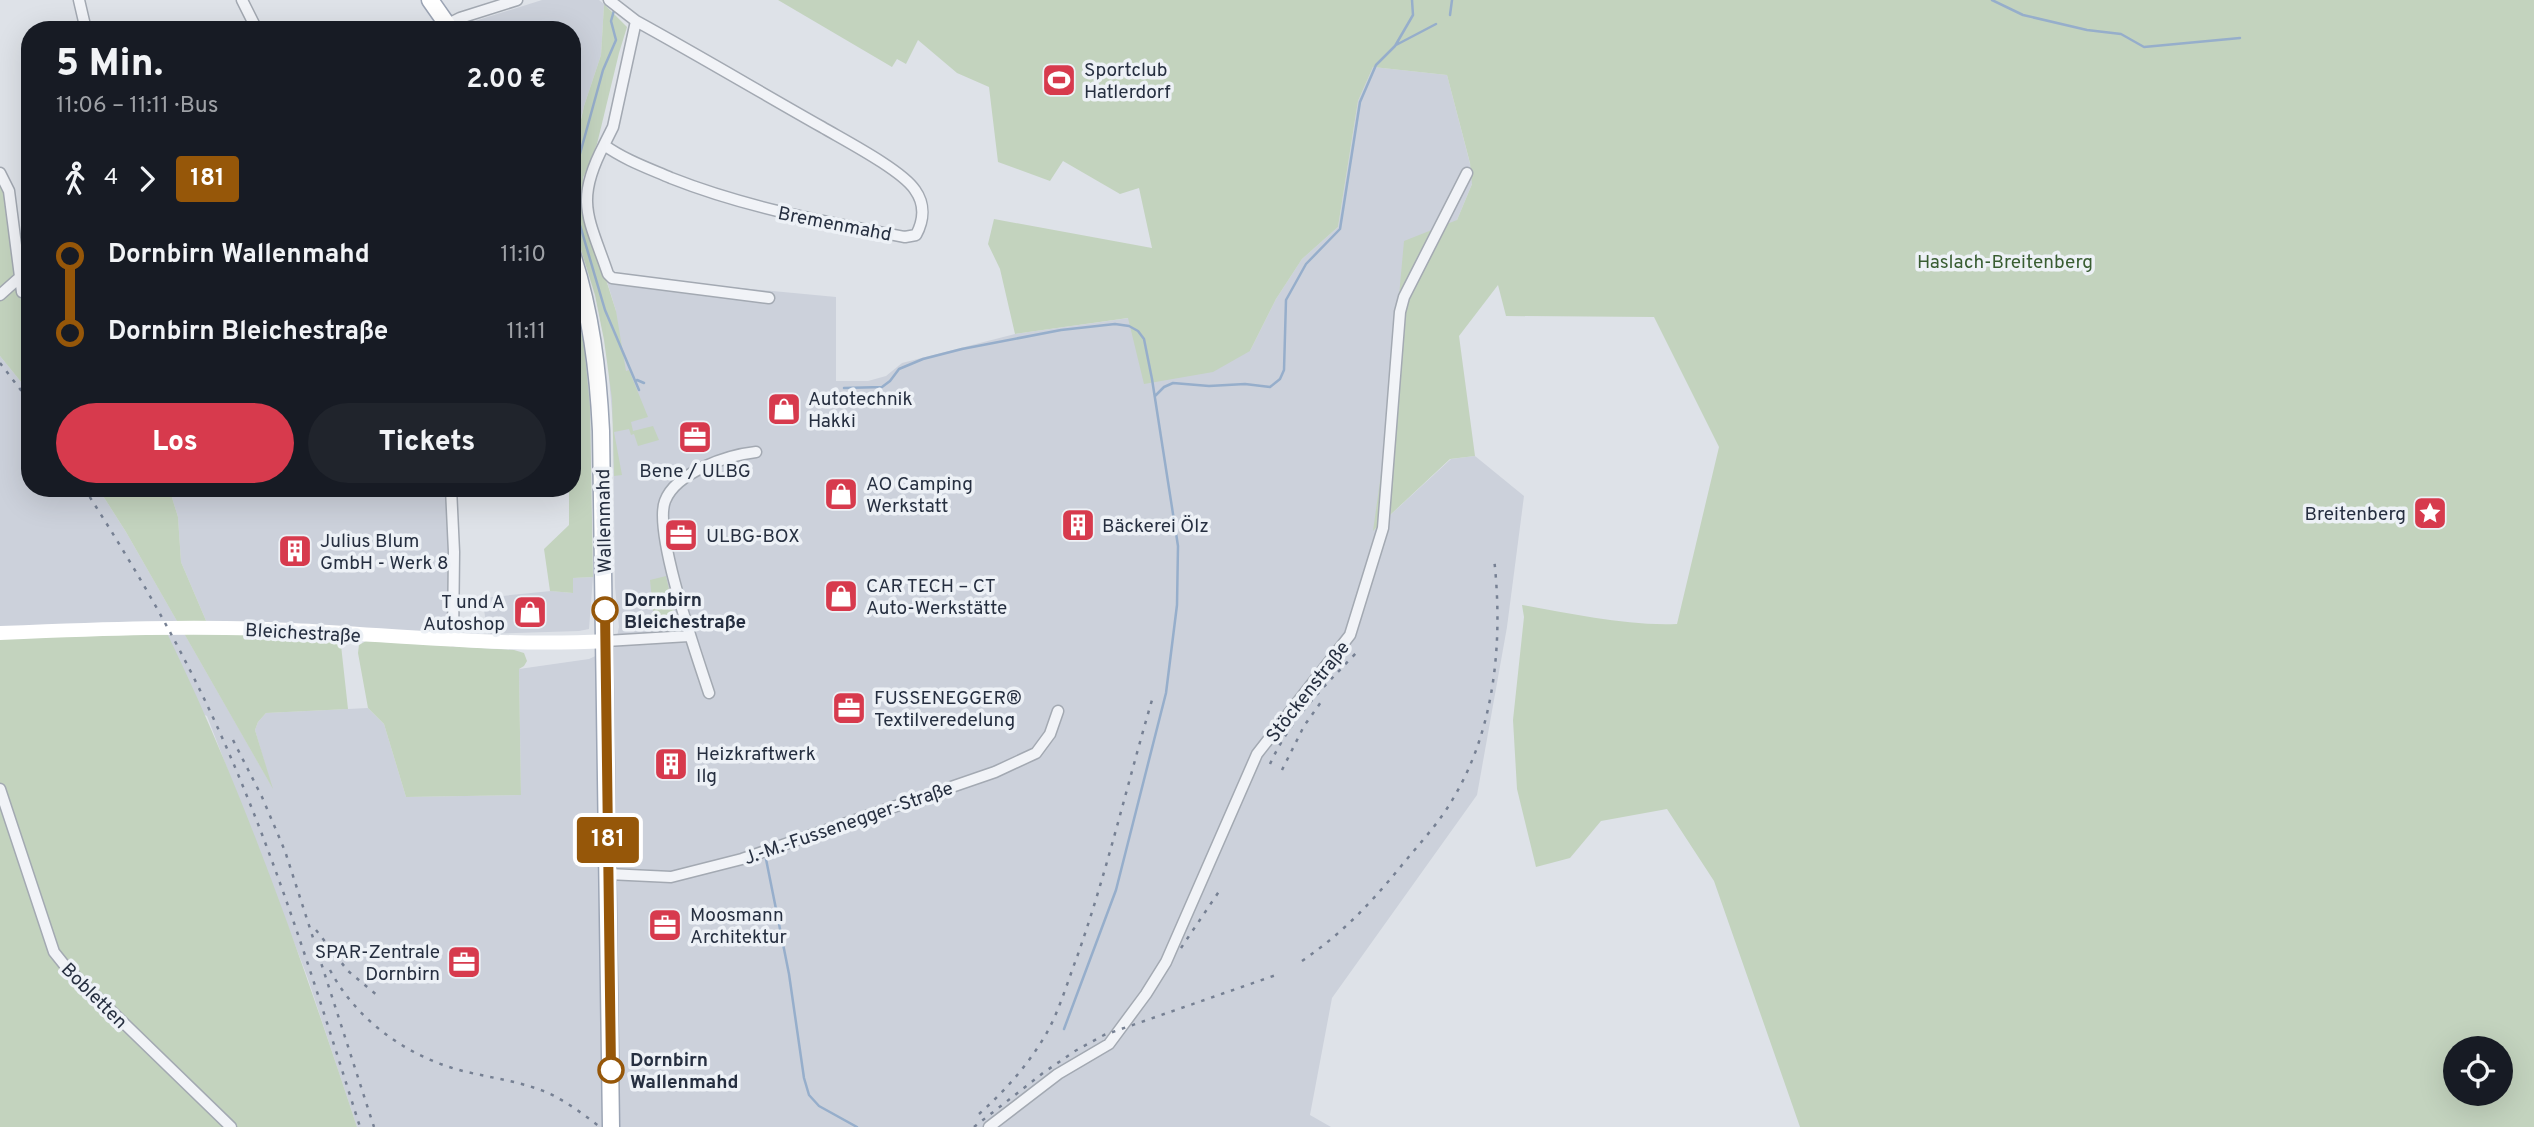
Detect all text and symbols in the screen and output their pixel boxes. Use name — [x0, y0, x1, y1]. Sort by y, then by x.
text: 5 Min. — [56, 41, 163, 90]
place label: Sportclub Hatlerdorf — [1084, 59, 1171, 105]
sports icon: Sportclub Hatlerdorf — [1040, 61, 1078, 99]
text: 2.00 € — [466, 64, 546, 97]
text: 11:06 – 11:11 · Bus — [56, 92, 219, 121]
icon: walk — [56, 160, 94, 198]
icon: forward — [128, 160, 166, 198]
text: 4 — [104, 164, 118, 193]
text: 181 — [190, 164, 225, 194]
street label: Bremenmahd — [776, 202, 894, 248]
text: Dornbirn Wallenmahd — [108, 239, 370, 272]
text: 11:10 — [500, 241, 546, 270]
park label: Haslach-Breitenberg — [1917, 251, 2093, 275]
text: Dornbirn Bleichestraße — [108, 316, 388, 349]
text: 11:11 — [507, 318, 546, 347]
place label: Autotechnik Hakki — [808, 388, 913, 434]
shop icon: Autotechnik Hakki — [765, 390, 803, 428]
button: Los — [56, 403, 294, 483]
button: Tickets — [308, 403, 546, 483]
office icon: Bene / ULBG — [676, 418, 714, 456]
place label: Bene / ULBG — [639, 460, 751, 484]
street label: Wallenmahd — [592, 468, 618, 573]
place label: AO Camping Werkstatt — [866, 473, 973, 519]
shop icon: AO Camping Werkstatt — [822, 475, 860, 513]
place icon: Breitenberg — [2411, 494, 2449, 532]
place label: Breitenberg — [2304, 503, 2406, 527]
building icon: Bäckerei Ölz — [1059, 506, 1097, 544]
place label: Bäckerei Ölz — [1102, 514, 1209, 539]
office icon: ULBG-BOX — [662, 516, 700, 554]
place label: ULBG-BOX — [706, 525, 800, 549]
place label: Julius Blum GmbH - Werk 8 — [320, 530, 449, 576]
building icon: Julius Blum GmbH - Werk 8 — [276, 532, 314, 570]
place label: CAR TECH – CT Auto-Werkstätte — [866, 575, 1007, 621]
shop icon: CAR TECH – CT Auto-Werkstätte — [822, 577, 860, 615]
place label: Dornbirn Bleichestraße — [624, 589, 746, 635]
place label: T und A Autoshop — [423, 591, 505, 637]
shop icon: T und A Autoshop — [511, 593, 549, 631]
marker: Dornbirn Bleichestraße — [592, 597, 618, 623]
street label: Bleichestraße — [244, 619, 361, 649]
street label: Stöckenstraße — [1262, 637, 1356, 748]
place label: FUSSENEGGER® Textilveredelung — [874, 687, 1022, 733]
office icon: FUSSENEGGER® Textilveredelung — [830, 689, 868, 727]
place label: Heizkraftwerk Ilg — [696, 743, 816, 789]
building icon: Heizkraftwerk Ilg — [652, 745, 690, 783]
street label: J.-M.-Fussenegger-Straße — [741, 777, 956, 871]
line badge: 181 — [568, 817, 648, 863]
text: 181 — [591, 825, 625, 855]
place label: Moosmann Architektur — [690, 904, 787, 950]
office icon: Moosmann Architektur — [646, 906, 684, 944]
place label: SPAR-Zentrale Dornbirn — [315, 941, 440, 987]
office icon: SPAR-Zentrale Dornbirn — [445, 943, 483, 981]
street label: Bobletten — [55, 958, 132, 1035]
map controls — [2443, 1036, 2513, 1106]
button: locate — [2443, 1036, 2513, 1106]
place label: Dornbirn Wallenmahd — [630, 1049, 739, 1095]
marker: Dornbirn Wallenmahd — [598, 1057, 624, 1083]

